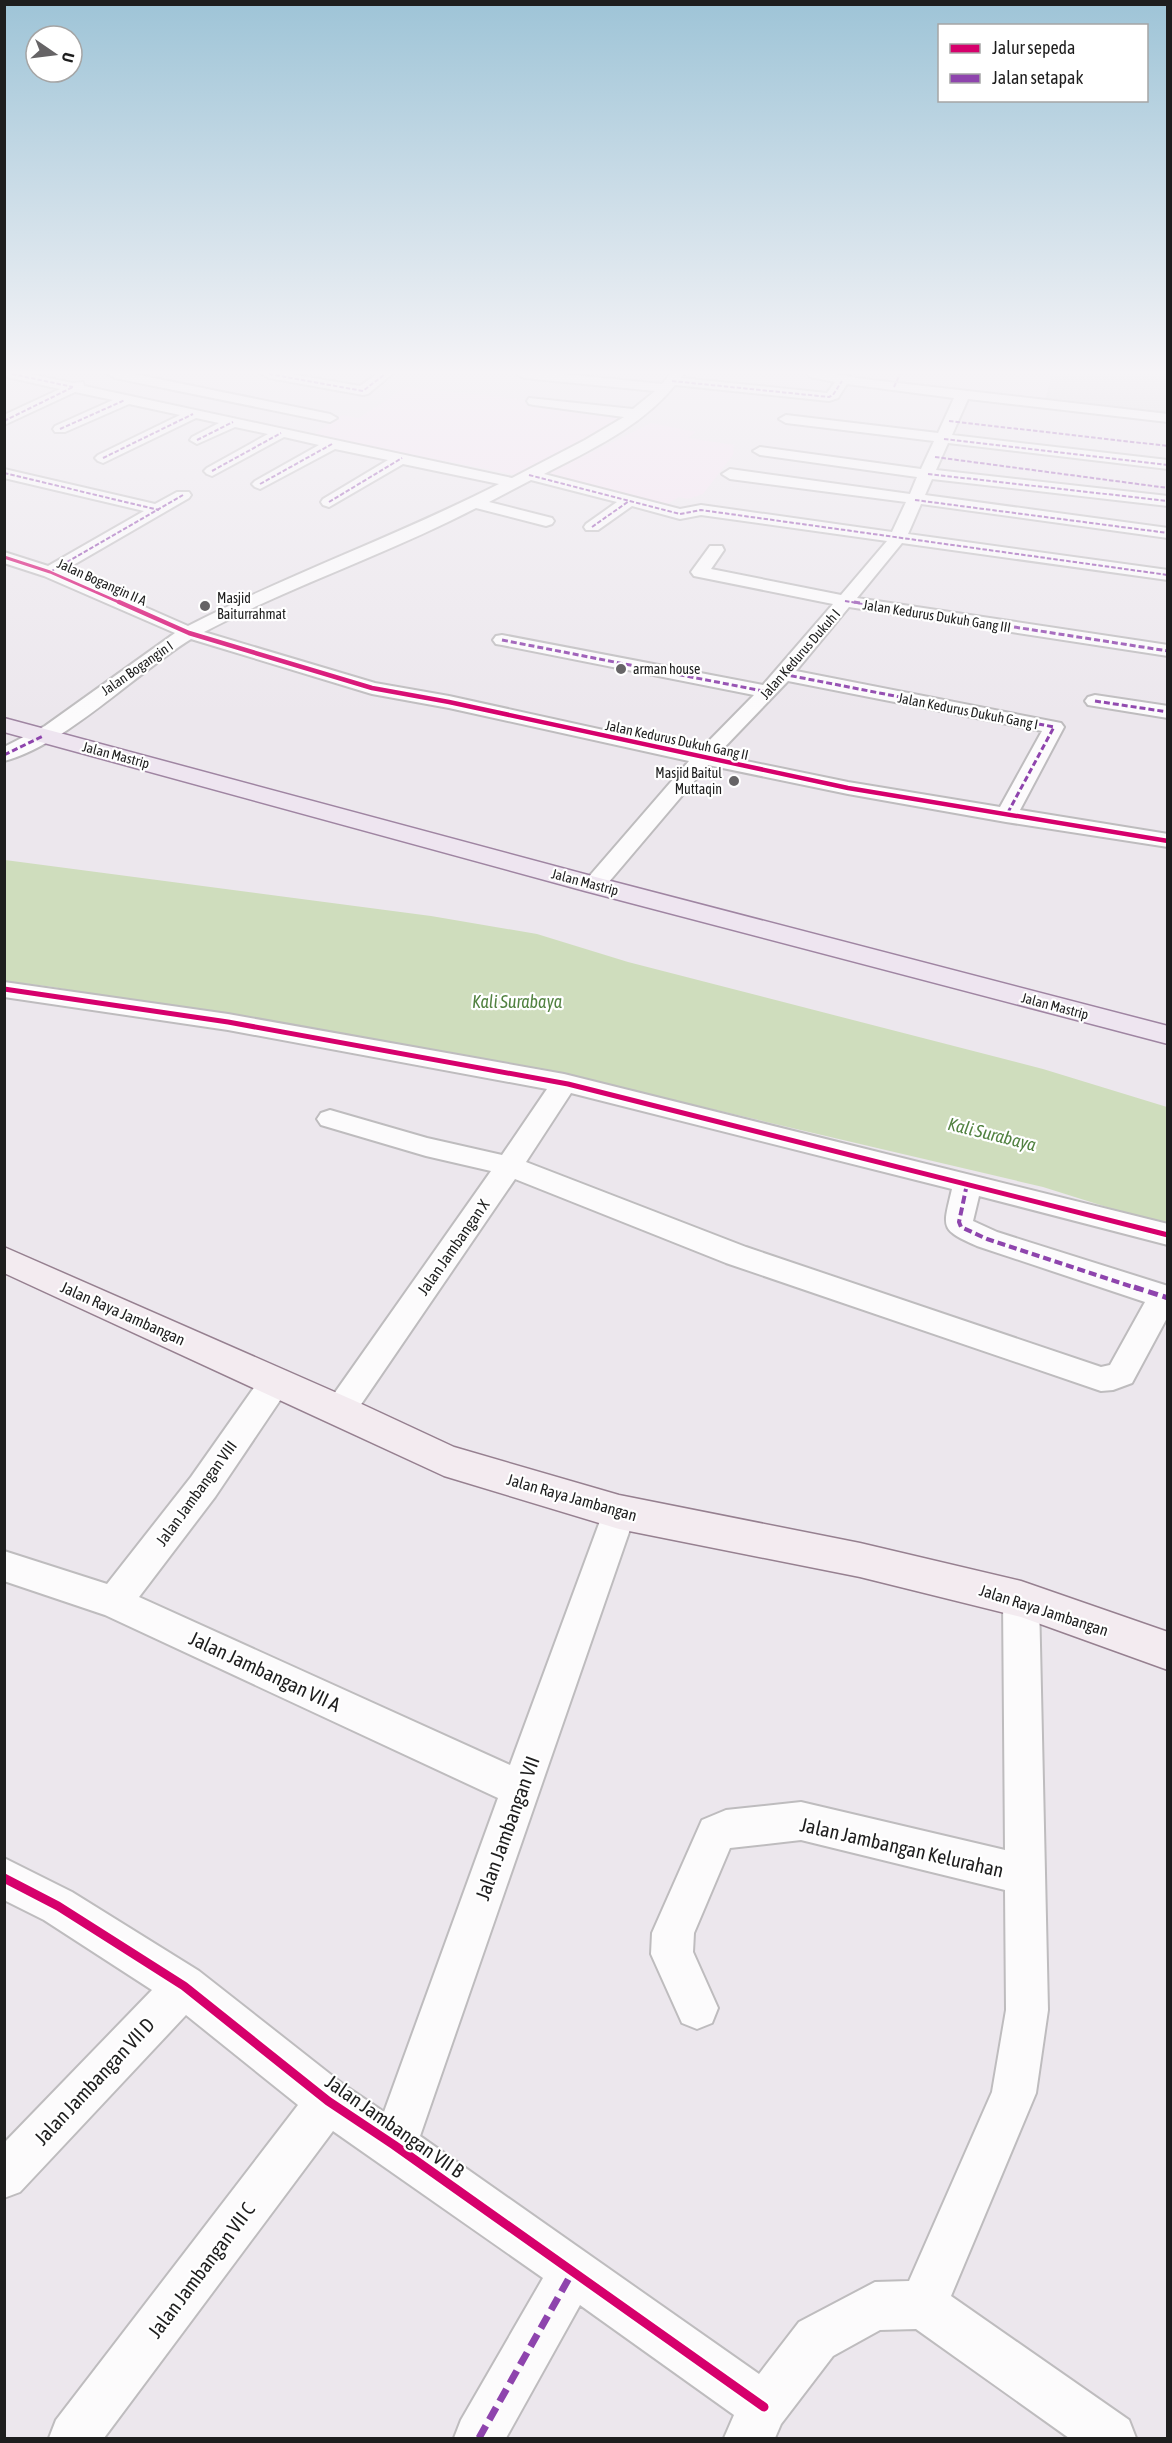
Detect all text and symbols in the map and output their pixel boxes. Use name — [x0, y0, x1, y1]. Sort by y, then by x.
north arrow — [24, 24, 84, 84]
legend — [938, 24, 1148, 102]
text: Jalur sepeda — [992, 37, 1075, 58]
text: U — [59, 51, 78, 64]
text: Jalan setapak — [992, 67, 1083, 88]
street label: Jalan Bogangin II A — [55, 555, 149, 609]
place label: Masjid Baiturrahmat — [217, 590, 286, 622]
street label: Jalan Kedurus Dukuh Gang III — [862, 596, 1012, 636]
marker: Masjid Baiturrahmat — [198, 599, 212, 613]
street label: Jalan Kedurus Dukuh I — [757, 606, 843, 702]
street label: Jalan Bogangin I — [98, 637, 176, 699]
place label: arman house — [633, 661, 700, 677]
marker: arman house — [614, 662, 628, 676]
street label: Jalan Kedurus Dukuh Gang I — [897, 690, 1039, 732]
street label: Jalan Kedurus Dukuh Gang II — [604, 717, 750, 763]
street label: Jalan Mastrip — [81, 738, 152, 772]
place label: Masjid Baitul Muttaqin — [655, 765, 722, 797]
marker: Masjid Baitul Muttaqin — [727, 774, 741, 788]
street label: Jalan Mastrip — [550, 865, 621, 899]
street label: Jalan Mastrip — [1020, 989, 1091, 1023]
water label: Kali Surabaya — [472, 991, 563, 1012]
water label: Kali Surabaya — [946, 1113, 1039, 1155]
street label: Jalan Jambangan X — [413, 1195, 494, 1299]
street label: Jalan Raya Jambangan — [58, 1277, 188, 1349]
street label: Jalan Jambangan VIII — [152, 1437, 241, 1549]
street label: Jalan Raya Jambangan — [505, 1470, 639, 1525]
street label: Jalan Raya Jambangan — [977, 1581, 1111, 1640]
street label: Jalan Jambangan VII A — [186, 1626, 344, 1716]
street label: Jalan Jambangan VII — [470, 1753, 544, 1903]
street label: Jalan Jambangan Kelurahan — [798, 1812, 1006, 1882]
street label: Jalan Jambangan VII D — [29, 2013, 159, 2149]
street label: Jalan Jambangan VII B — [321, 2070, 469, 2183]
street label: Jalan Jambangan VII C — [143, 2198, 259, 2342]

